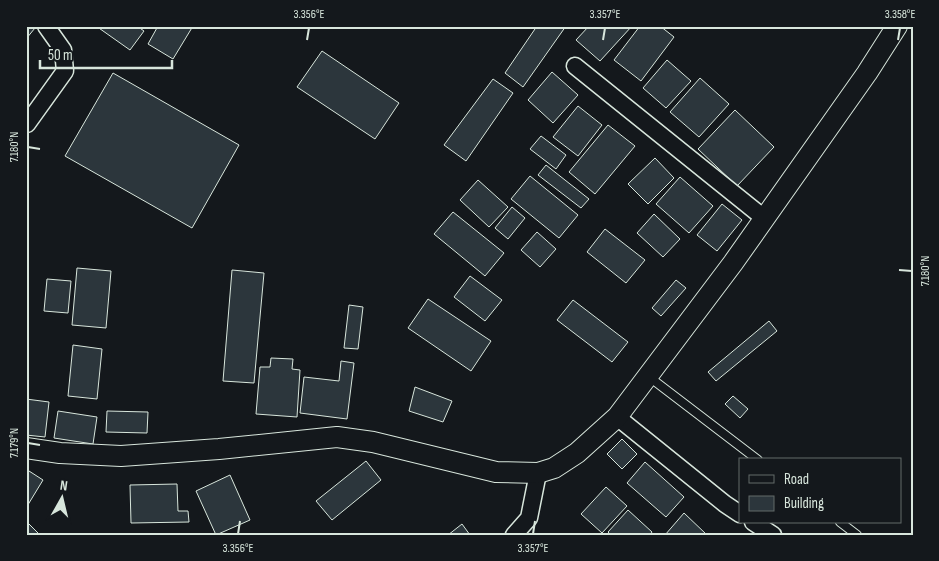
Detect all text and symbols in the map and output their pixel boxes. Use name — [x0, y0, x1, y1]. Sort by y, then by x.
text: 3.356°E — [294, 7, 325, 22]
text: 3.357°E — [590, 7, 620, 22]
text: 3.358°E — [885, 7, 915, 22]
scale bar — [40, 38, 172, 70]
text: 50 m — [48, 46, 73, 65]
text: 7.180°N — [7, 132, 22, 162]
text: 7.180°N — [918, 256, 933, 286]
text: 7.179°N — [7, 428, 22, 458]
legend — [739, 458, 902, 524]
text: Road — [784, 470, 809, 489]
north arrow — [38, 474, 88, 524]
text: N — [59, 477, 69, 495]
text: Building — [784, 494, 824, 513]
text: 3.356°E — [223, 541, 254, 556]
text: 3.357°E — [518, 541, 548, 556]

